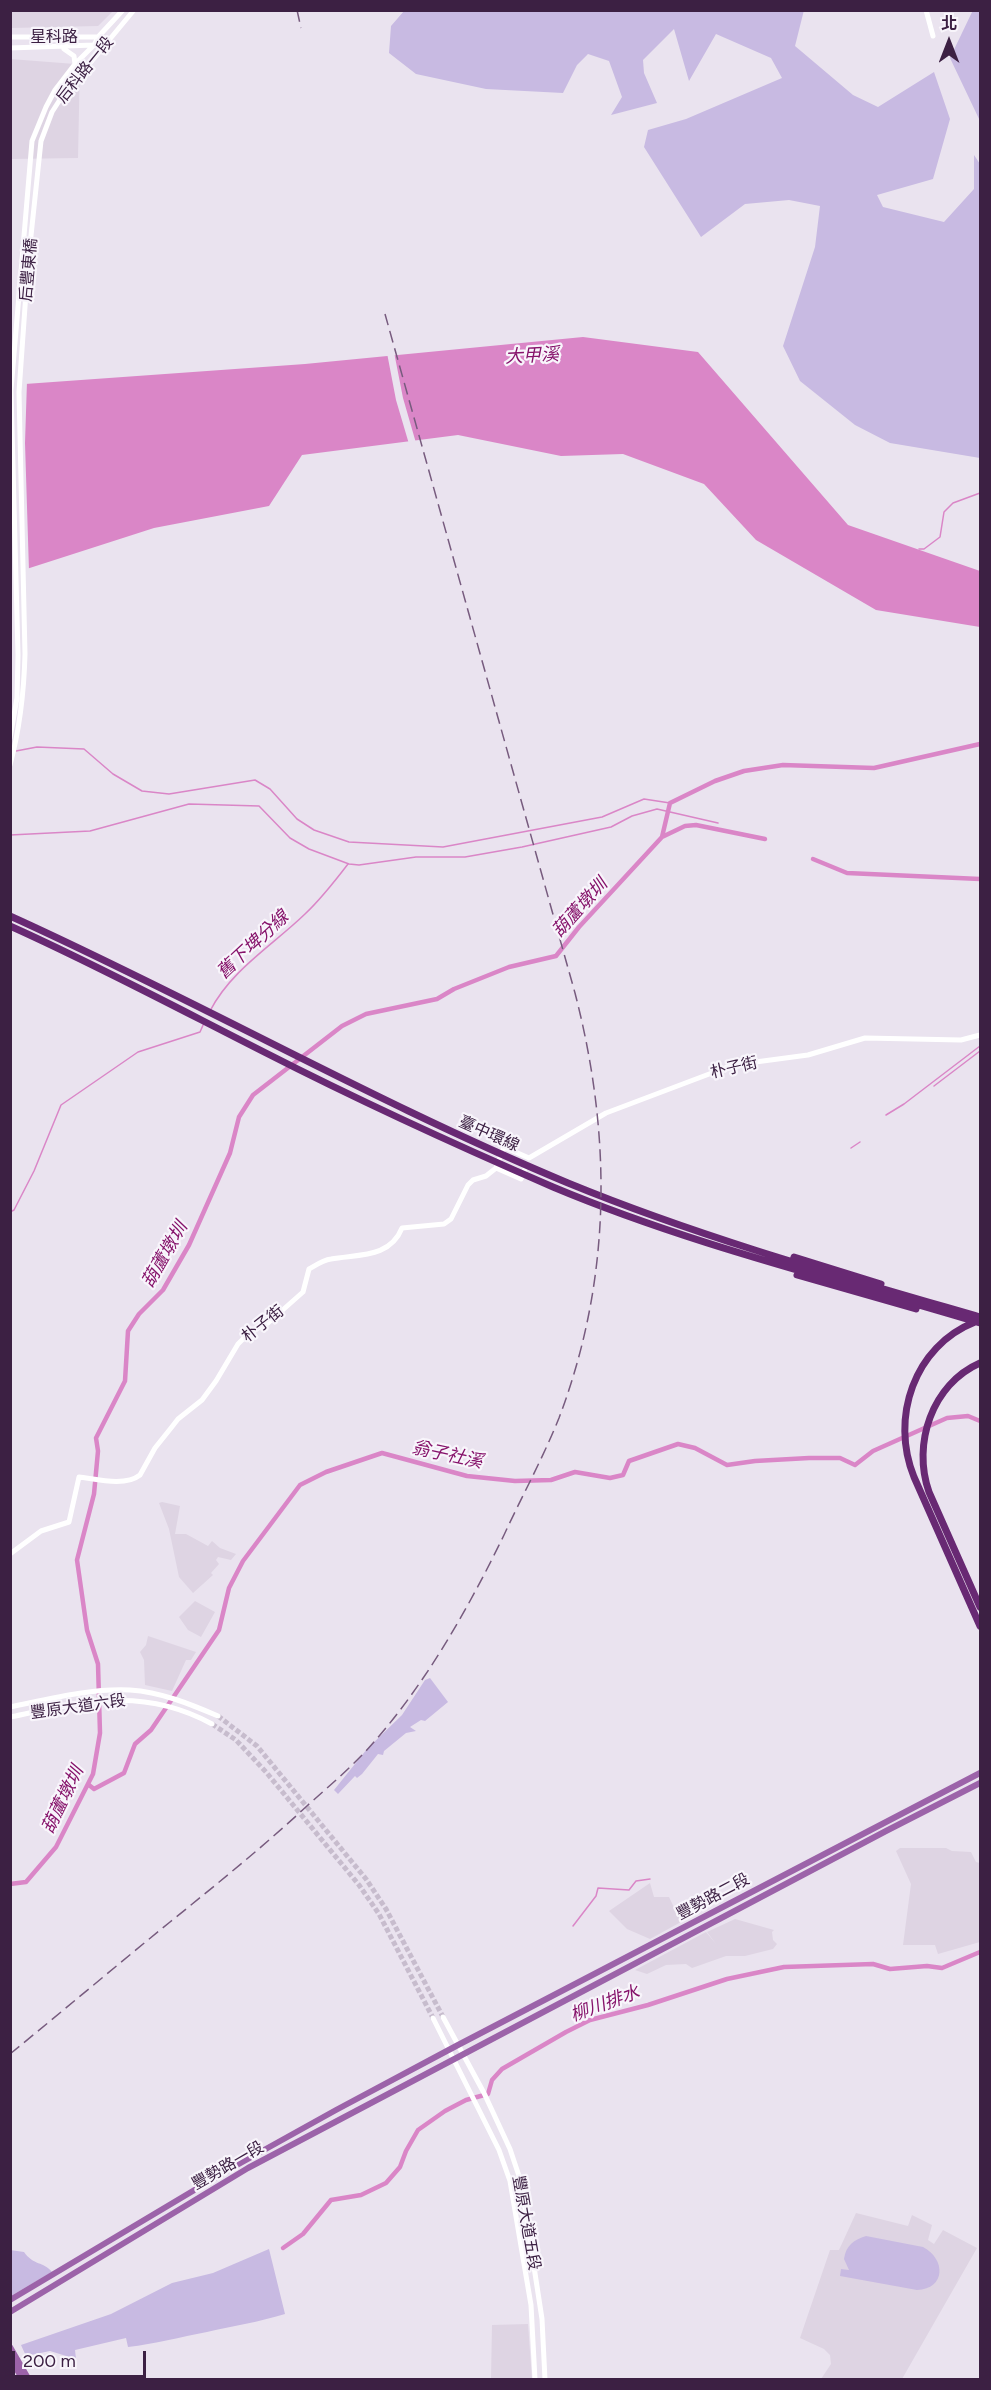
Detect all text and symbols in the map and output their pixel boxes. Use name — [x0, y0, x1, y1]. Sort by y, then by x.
north arrow — [919, 12, 979, 72]
text: 北 — [941, 14, 957, 33]
street label: 星科路 — [30, 27, 78, 47]
street label: 后科路一段 — [52, 33, 118, 107]
street label: 后豐東橋 — [17, 237, 41, 303]
water label: 大甲溪 — [504, 344, 560, 368]
water label: 葫蘆墩圳 — [548, 874, 612, 942]
water label: 舊下埤分線 — [213, 906, 293, 984]
street label: 朴子街 — [708, 1053, 760, 1083]
street label: 臺中環線 — [456, 1112, 522, 1156]
water label: 葫蘆墩圳 — [138, 1218, 192, 1292]
street label: 朴子街 — [238, 1302, 288, 1346]
water label: 翁子社溪 — [410, 1437, 484, 1473]
street label: 豐原大道六段 — [29, 1691, 127, 1723]
water label: 葫蘆墩圳 — [38, 1763, 88, 1837]
street label: 豐勢路二段 — [673, 1870, 753, 1924]
water label: 柳川排水 — [567, 1982, 643, 2026]
street label: 豐勢路一段 — [189, 2138, 267, 2194]
street label: 豐原大道五段 — [508, 2174, 544, 2272]
scale bar — [15, 2339, 148, 2377]
text: 200 m — [23, 2350, 76, 2372]

